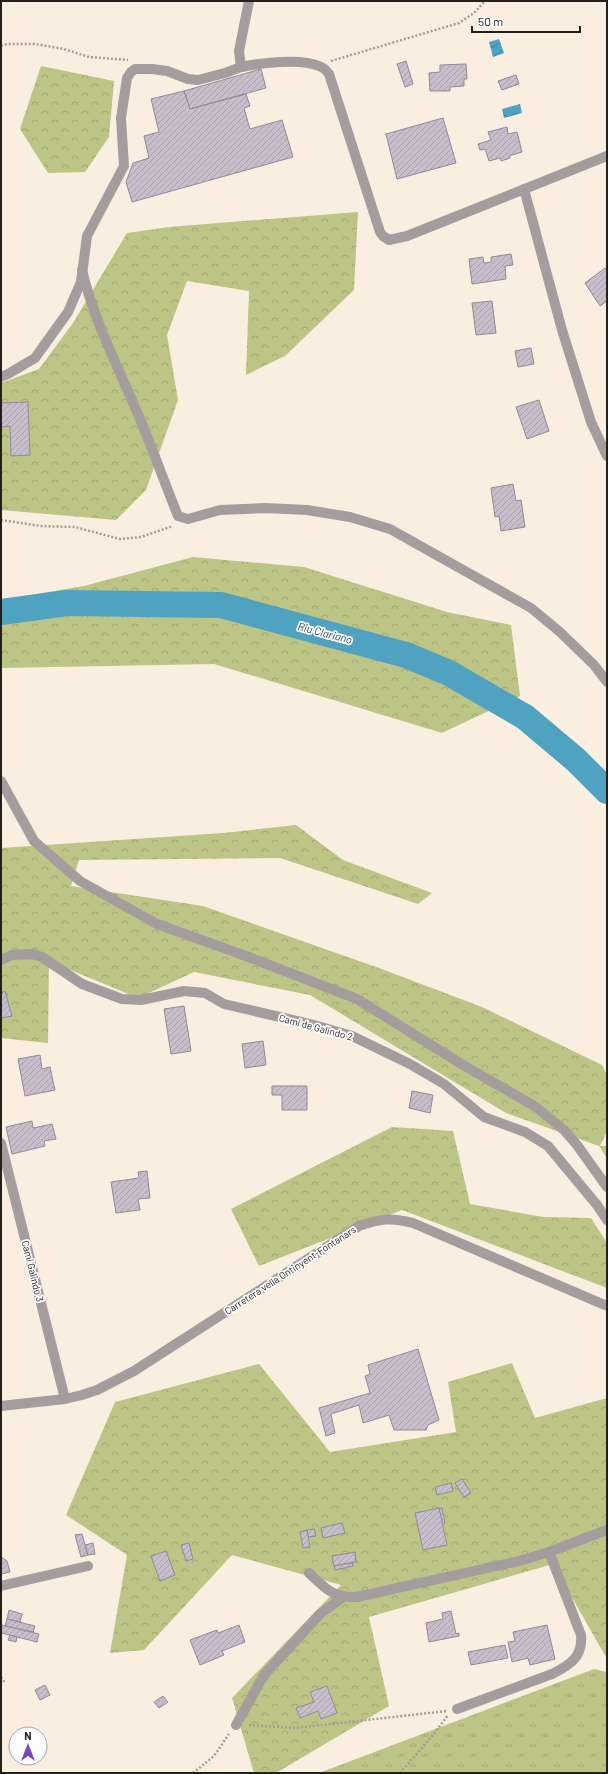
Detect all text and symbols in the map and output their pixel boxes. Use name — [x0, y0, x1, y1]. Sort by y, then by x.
scale bar — [472, 8, 580, 34]
text: 50 m — [478, 14, 503, 28]
water label: Riu Clariano — [296, 619, 354, 646]
street label: Camí de Galindo 2 — [278, 1011, 354, 1043]
street label: Carretera vella Ontinyent-Fontanars — [222, 1223, 358, 1317]
street label: Camí Galindo 3 — [20, 1239, 46, 1303]
north arrow — [8, 1726, 48, 1766]
text: N — [24, 1729, 32, 1742]

